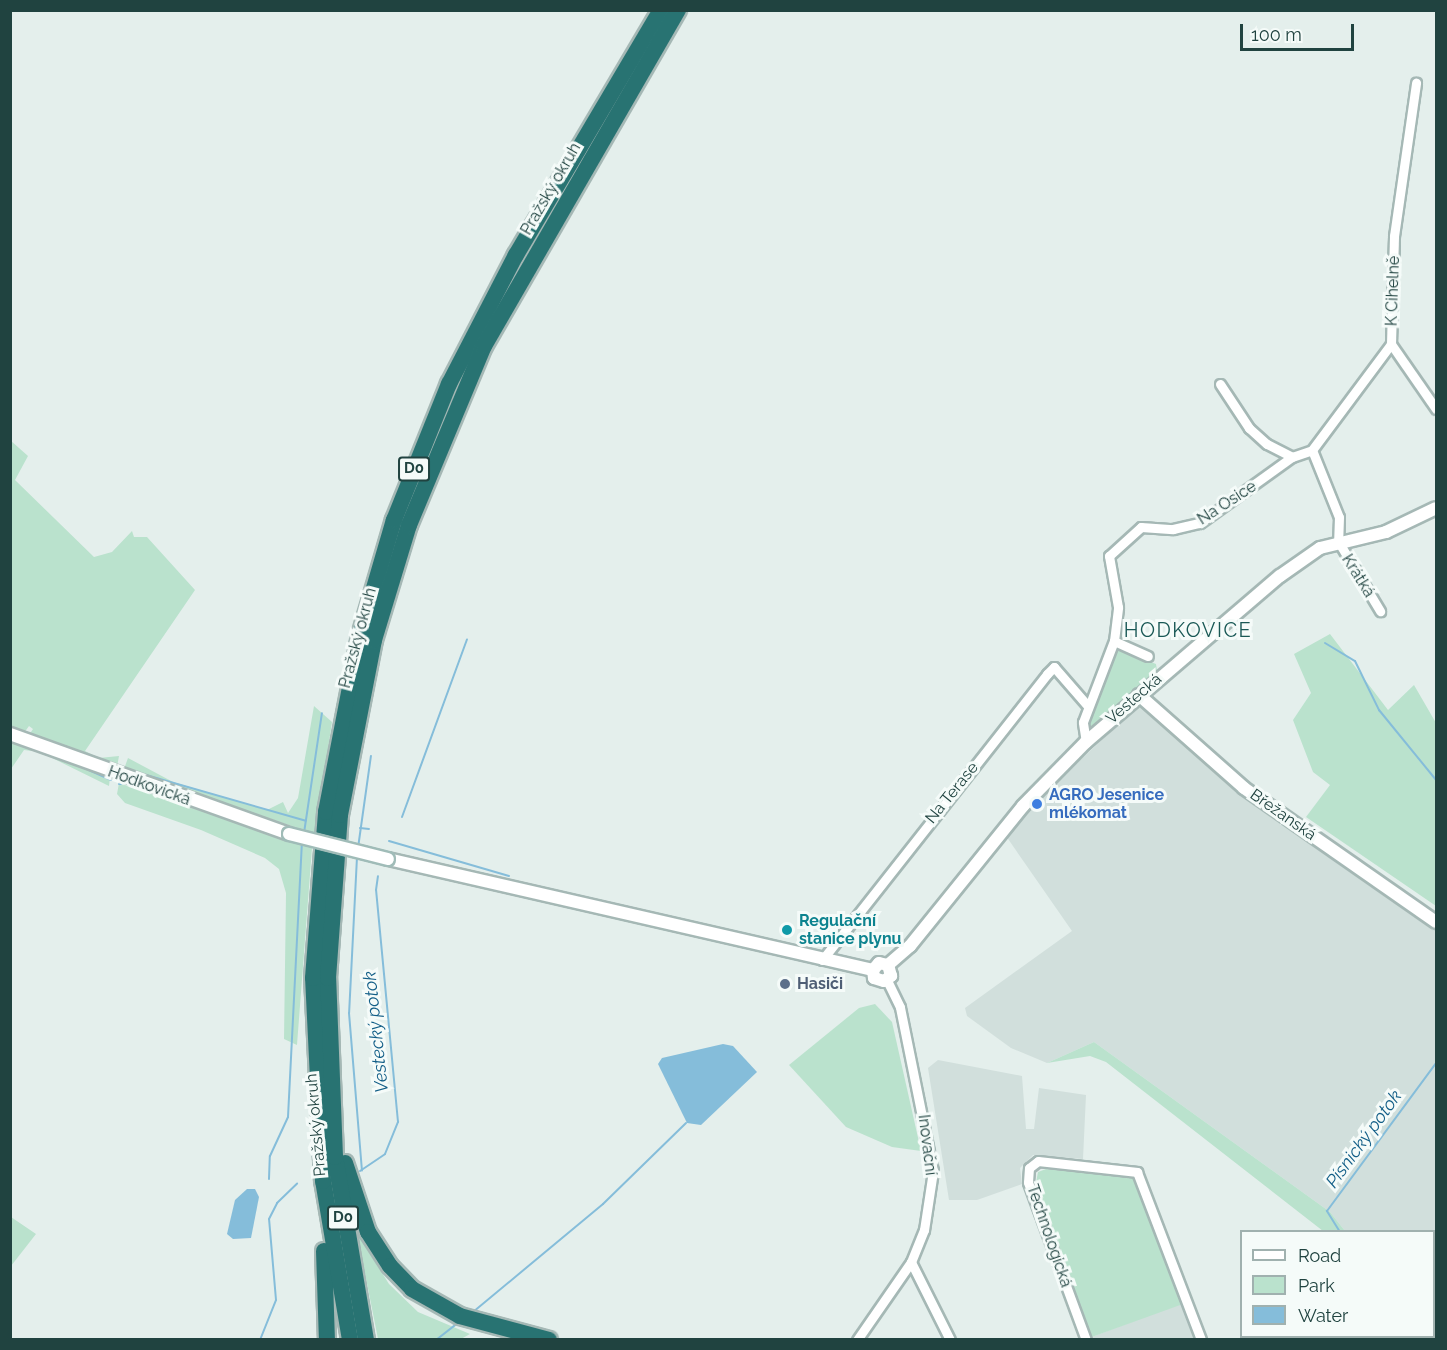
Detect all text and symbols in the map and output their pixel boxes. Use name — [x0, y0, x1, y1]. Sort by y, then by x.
scale bar — [1243, 12, 1357, 50]
text: 100 m — [1251, 24, 1302, 45]
street label: Pražský okruh — [517, 139, 585, 239]
street label: K Cihelně — [1382, 255, 1404, 327]
road number: D0 — [398, 457, 430, 481]
street label: Na Osice — [1194, 477, 1260, 529]
street label: Krátká — [1337, 551, 1379, 601]
street label: Pražský okruh — [335, 586, 381, 690]
district label: HODKOVICE — [1124, 618, 1252, 642]
street label: Vestecká — [1102, 670, 1166, 728]
street label: Na Terase — [921, 758, 983, 828]
street label: Hodkovická — [105, 762, 193, 810]
place label: AGRO Jesenice mlékomat — [1049, 785, 1164, 823]
street label: Břežanská — [1246, 785, 1320, 845]
marker: AGRO Jesenice mlékomat — [1030, 797, 1044, 811]
place label: Regulační stanice plynu — [799, 911, 901, 949]
marker: Regulační stanice plynu — [780, 923, 794, 937]
water label: Vestecký potok — [359, 970, 393, 1094]
place label: Hasiči — [797, 974, 843, 994]
marker: Hasiči — [778, 977, 792, 991]
street label: Pražský okruh — [302, 1073, 330, 1177]
water label: Písnický potok — [1321, 1086, 1407, 1192]
street label: Inovační — [914, 1113, 940, 1177]
street label: Technologická — [1022, 1182, 1076, 1290]
road number: D0 — [326, 1206, 360, 1230]
legend — [1240, 1230, 1435, 1338]
text: Road — [1298, 1245, 1341, 1266]
text: Park — [1298, 1275, 1335, 1296]
text: Water — [1298, 1305, 1348, 1326]

